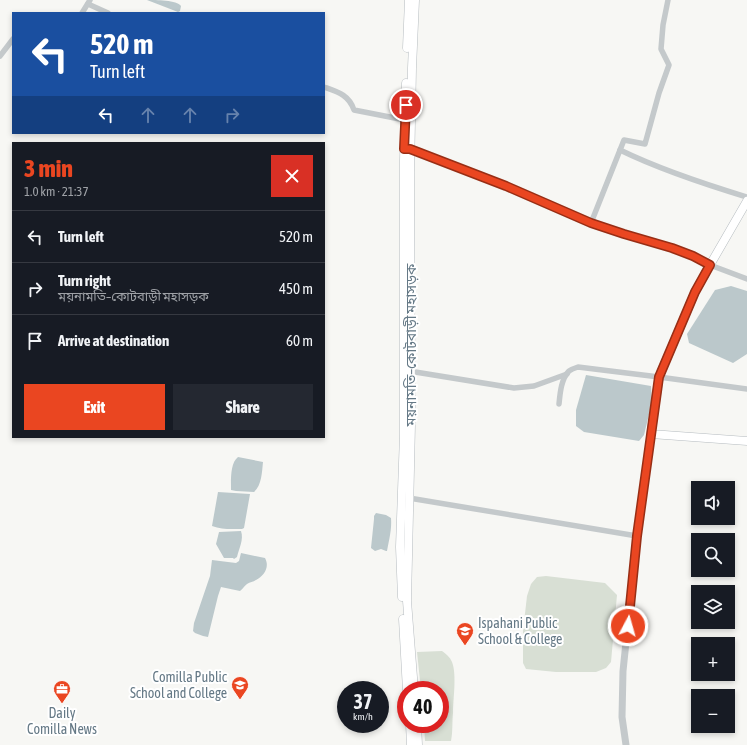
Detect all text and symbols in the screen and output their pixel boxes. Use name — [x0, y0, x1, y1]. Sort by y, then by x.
icon: left — [24, 28, 76, 80]
text: 520 m — [90, 28, 153, 60]
text: Turn left — [90, 61, 145, 82]
pin — [389, 88, 423, 122]
icon: arrive — [395, 94, 417, 116]
icon: left — [95, 104, 117, 126]
icon: ahead — [137, 104, 159, 126]
icon: ahead — [179, 104, 201, 126]
icon: right — [221, 104, 243, 126]
text: 3 min — [24, 155, 73, 182]
button: close — [271, 155, 313, 197]
text: 1.0 km · 21:37 — [24, 184, 89, 199]
icon: left — [24, 226, 46, 248]
text: Turn left — [58, 228, 104, 245]
text: 520 m — [279, 228, 313, 245]
street label: ময়নামতি–কোটবাড়ী মহাসড়ক — [403, 263, 419, 427]
text: Turn right — [58, 272, 111, 289]
icon: right — [24, 278, 46, 300]
text: 450 m — [279, 280, 313, 297]
text: ময়নামতি–কোটবাড়ী মহাসড়ক — [58, 289, 209, 304]
icon: arrive — [24, 330, 46, 352]
text: Arrive at destination — [58, 332, 169, 349]
text: 60 m — [286, 332, 313, 349]
button: Exit — [24, 384, 165, 430]
button: Share — [173, 384, 313, 430]
map controls — [691, 481, 735, 733]
button: sound — [691, 481, 735, 525]
button: search — [691, 533, 735, 577]
button: layers — [691, 585, 735, 629]
position arrow — [607, 605, 649, 647]
place label: Ispahani Public School & College — [478, 615, 562, 647]
school or university icon: Ispahani Public School & College — [455, 621, 475, 646]
button: + — [691, 637, 735, 681]
place label: Comilla Public School and College — [130, 669, 228, 701]
school or university icon: Comilla Public School and College — [230, 675, 250, 700]
office icon: Daily Comilla News — [52, 679, 72, 704]
speed limit sign: 40 — [397, 681, 449, 733]
button: − — [691, 689, 735, 733]
text: 37 — [354, 690, 372, 713]
place label: Daily Comilla News — [27, 705, 97, 737]
text: km/h — [353, 711, 373, 722]

